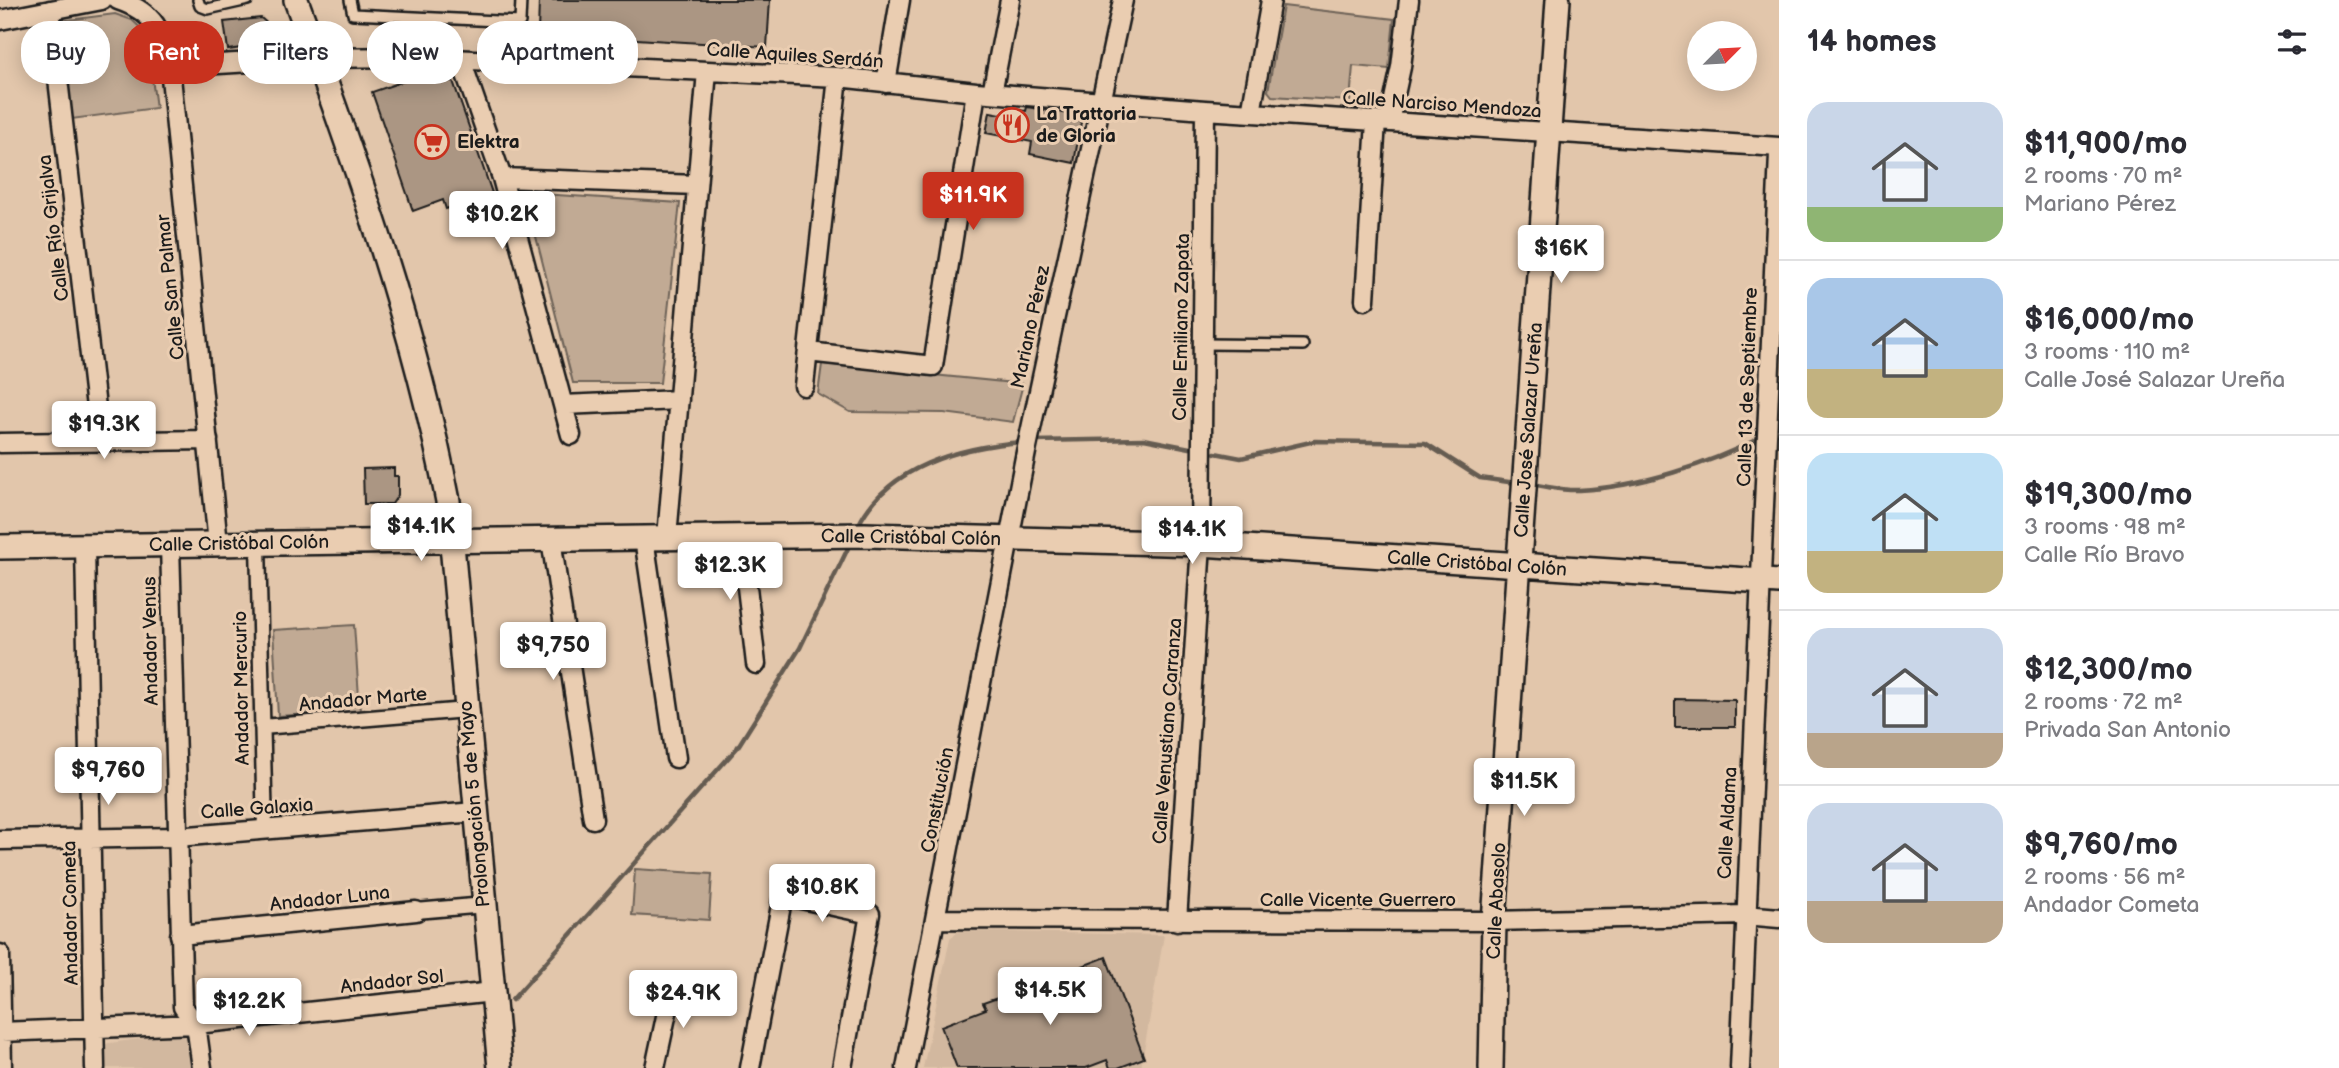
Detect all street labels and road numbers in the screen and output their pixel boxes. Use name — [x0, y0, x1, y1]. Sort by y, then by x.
street label: Calle Aquiles Serdán — [706, 38, 884, 74]
street label: Calle Narciso Mendoza — [1341, 87, 1543, 123]
street label: Calle Río Grijalva — [34, 153, 74, 303]
street label: Calle San Palmar — [152, 212, 190, 361]
street label: Calle Emiliano Zapata — [1169, 233, 1195, 421]
street label: Mariano Pérez — [1007, 262, 1055, 391]
street label: Calle 13 de Septiembre — [1733, 287, 1763, 487]
street label: Calle José Salazar Ureña — [1510, 322, 1548, 538]
street label: Calle Cristóbal Colón — [821, 525, 1001, 551]
street label: Calle Cristóbal Colón — [149, 531, 329, 557]
street label: Calle Cristóbal Colón — [1386, 546, 1568, 582]
street label: Andador Venus — [138, 576, 164, 706]
street label: Andador Mercurio — [229, 611, 255, 765]
street label: Calle Venustiano Carranza — [1149, 617, 1187, 845]
street label: Andador Marte — [298, 683, 428, 717]
street label: Prolongación 5 de Mayo — [455, 700, 495, 908]
street label: Constitución — [916, 745, 960, 855]
street label: Calle Aldama — [1714, 766, 1742, 880]
street label: Calle Galaxia — [200, 794, 314, 824]
street label: Andador Cometa — [58, 840, 84, 986]
street label: Calle Abasolo — [1482, 842, 1512, 960]
street label: Andador Luna — [269, 881, 391, 917]
street label: Calle Vicente Guerrero — [1260, 889, 1456, 912]
street label: Andador Sol — [339, 965, 445, 999]

